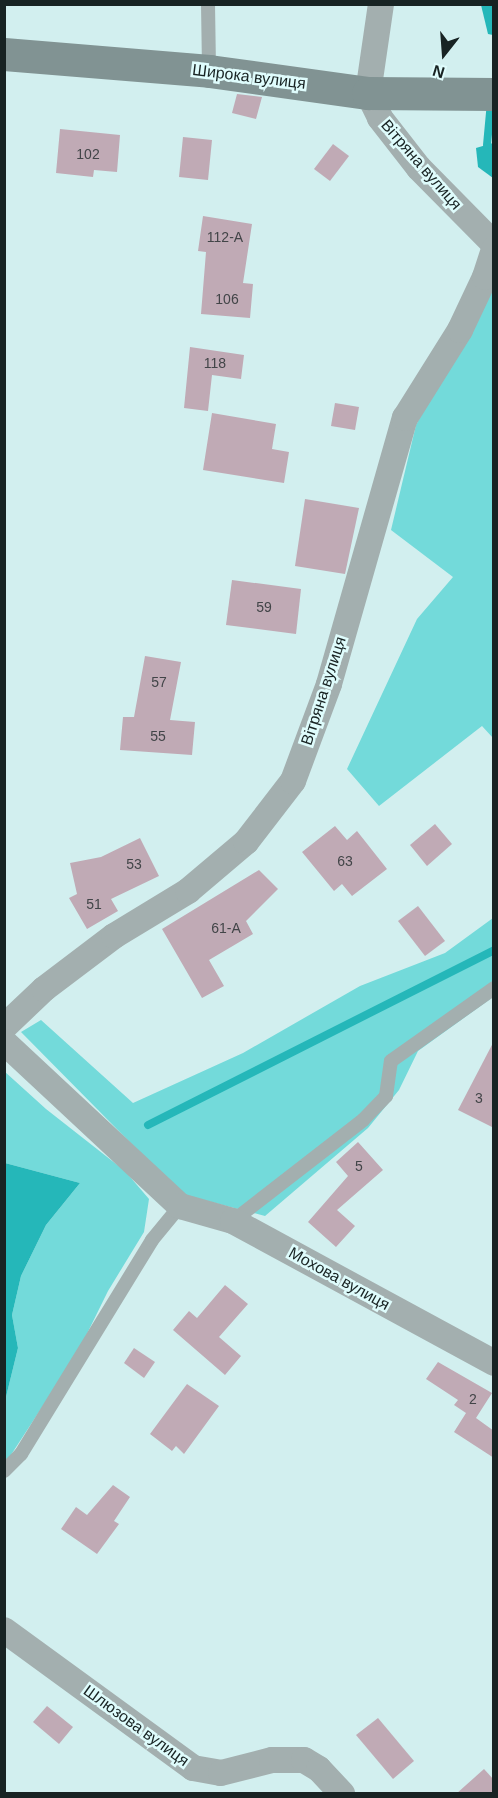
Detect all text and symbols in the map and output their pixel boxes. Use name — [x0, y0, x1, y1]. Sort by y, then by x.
north arrow — [414, 24, 474, 84]
street label: Широка вулиця — [191, 61, 307, 93]
text: N — [431, 62, 447, 82]
street label: Вітряна вулиця — [377, 116, 465, 214]
house number: 102 — [76, 146, 100, 162]
house number: 112-А — [207, 229, 243, 245]
house number: 106 — [215, 291, 239, 307]
house number: 118 — [204, 355, 226, 371]
house number: 59 — [256, 599, 272, 615]
street label: Вітряна вулиця — [297, 634, 351, 748]
house number: 57 — [151, 674, 167, 690]
house number: 55 — [150, 728, 166, 744]
house number: 63 — [337, 853, 353, 869]
house number: 53 — [126, 856, 142, 872]
house number: 51 — [86, 896, 102, 912]
house number: 61-А — [211, 920, 241, 936]
house number: 3 — [475, 1090, 483, 1106]
house number: 5 — [355, 1158, 363, 1174]
street label: Мохова вулиця — [285, 1243, 393, 1315]
house number: 2 — [469, 1391, 477, 1407]
street label: Шлюзова вулиця — [80, 1681, 192, 1771]

